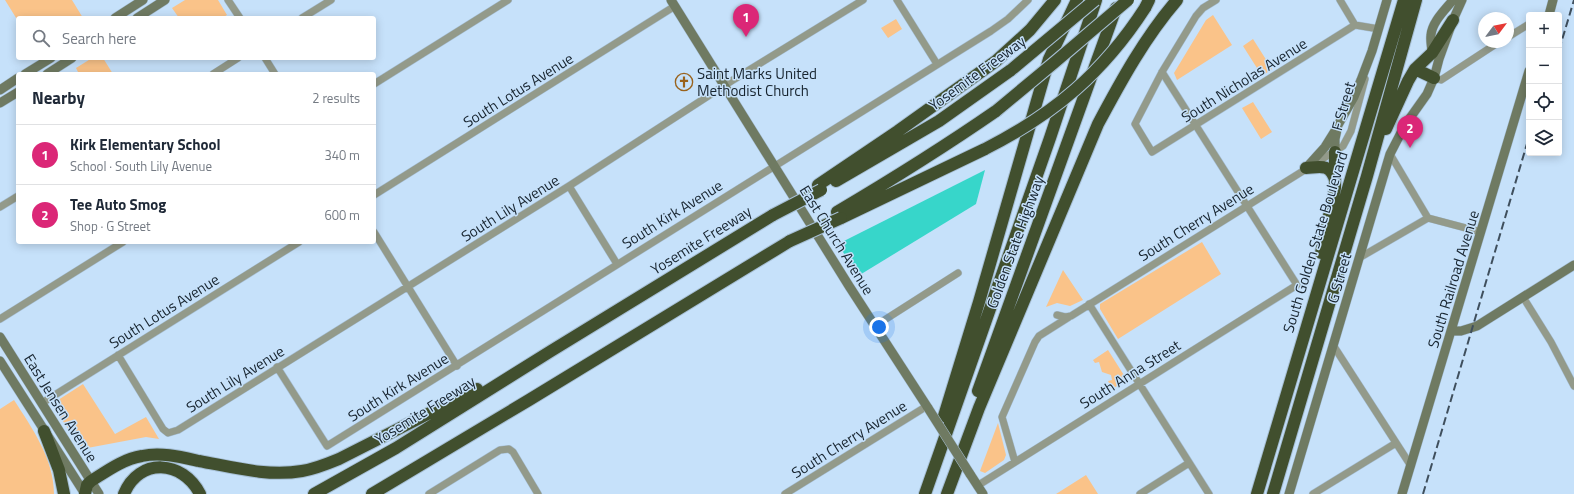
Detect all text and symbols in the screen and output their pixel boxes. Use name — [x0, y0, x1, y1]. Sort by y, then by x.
pin: 1 — [733, 4, 759, 37]
north arrow — [1478, 12, 1514, 48]
map controls — [1526, 12, 1562, 156]
button: + — [1526, 12, 1562, 48]
search box — [16, 16, 376, 60]
icon: search — [30, 27, 52, 49]
text: Search here — [62, 27, 136, 50]
street label: Yosemite Freeway — [924, 30, 1030, 116]
street label: South Nicholas Avenue — [1177, 32, 1311, 128]
street label: South Lotus Avenue — [458, 47, 578, 133]
button: − — [1526, 48, 1562, 84]
place label: Saint Marks United Methodist Church — [697, 62, 817, 102]
church icon: Saint Marks United Methodist Church — [674, 72, 694, 92]
street label: F Street — [1325, 78, 1361, 133]
button: locate — [1526, 84, 1562, 120]
text: Nearby — [32, 85, 85, 111]
text: 2 results — [312, 88, 360, 108]
pin: 2 — [1397, 115, 1423, 148]
button: layers — [1526, 120, 1562, 156]
text: Kirk Elementary School — [70, 133, 221, 156]
text: 1 — [41, 145, 49, 165]
text: 340 m — [324, 145, 360, 165]
street label: South Golden State Boulevard — [1276, 148, 1354, 336]
text: School · South Lily Avenue — [70, 156, 212, 176]
street label: South Lily Avenue — [456, 169, 564, 247]
street label: Golden State Highway — [980, 173, 1050, 311]
street label: South Kirk Avenue — [617, 174, 727, 254]
street label: South Cherry Avenue — [1134, 177, 1258, 267]
street label: East Church Avenue — [794, 181, 880, 299]
text: Tee Auto Smog — [70, 193, 166, 216]
street label: Yosemite Freeway — [646, 200, 756, 280]
text: 2 — [41, 205, 49, 225]
text: 600 m — [324, 205, 360, 225]
street label: South Railroad Avenue — [1421, 207, 1485, 351]
text: Shop · G Street — [70, 216, 151, 236]
street label: G Street — [1321, 250, 1357, 306]
street label: South Lotus Avenue — [104, 268, 224, 354]
your location — [869, 317, 889, 337]
street label: South Anna Street — [1075, 333, 1186, 414]
street label: South Lily Avenue — [181, 340, 289, 418]
street label: South Kirk Avenue — [343, 347, 453, 427]
street label: East Jensen Avenue — [18, 349, 104, 467]
street label: Yosemite Freeway — [370, 370, 480, 450]
street label: South Cherry Avenue — [787, 394, 911, 484]

